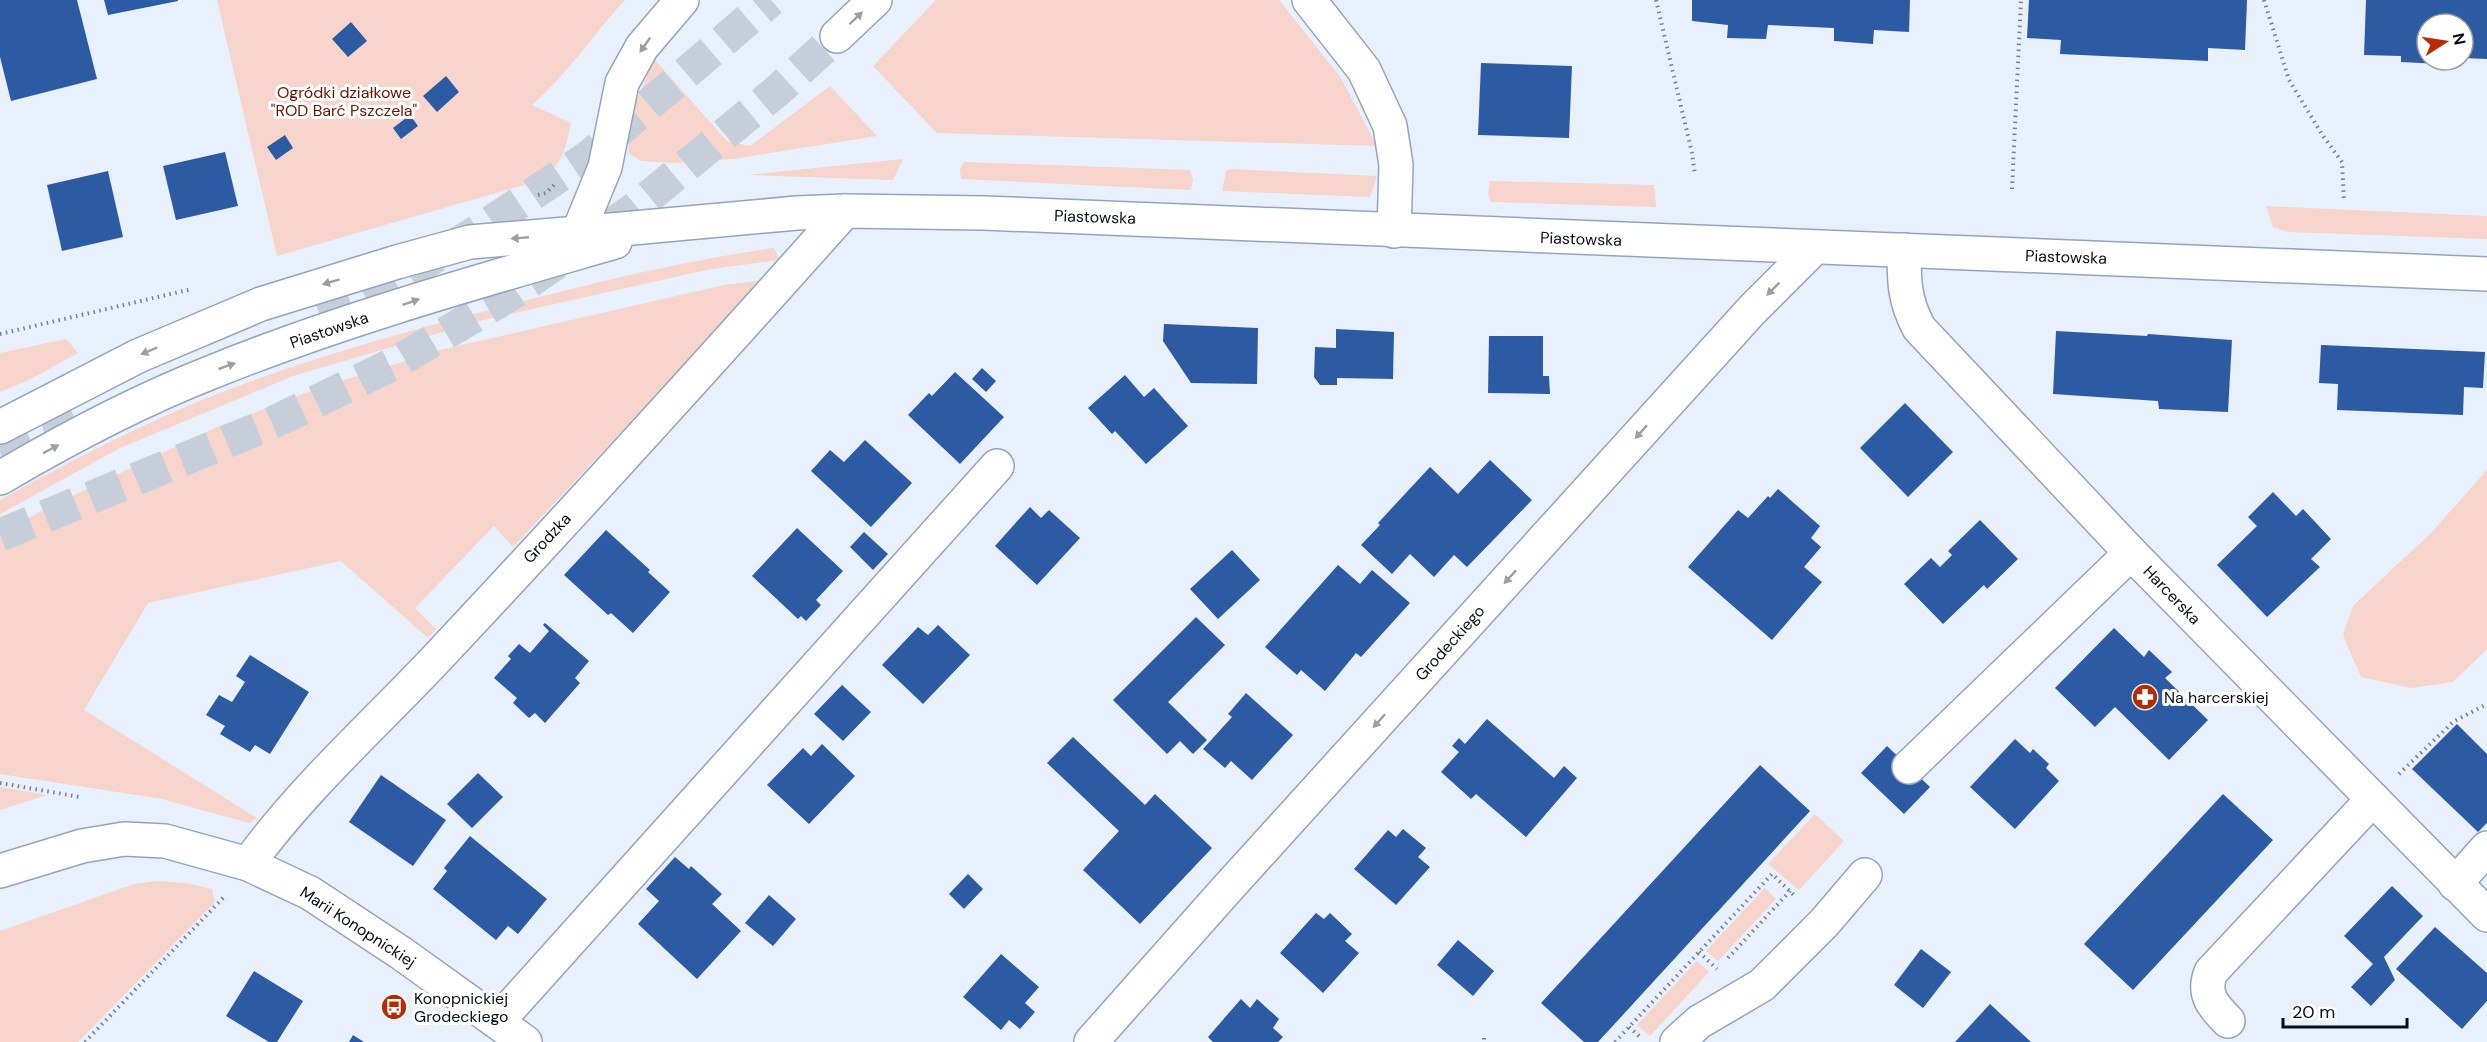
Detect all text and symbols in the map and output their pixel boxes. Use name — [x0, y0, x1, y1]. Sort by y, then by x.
one-way arrow — [849, 11, 864, 25]
north arrow — [2415, 12, 2475, 72]
text: N — [2448, 31, 2471, 47]
one-way arrow — [639, 36, 651, 52]
park label: Ogródki działkowe "ROD Barć Pszczela" — [271, 82, 418, 121]
street label: Piastowska — [1054, 205, 1136, 229]
street label: Piastowska — [1540, 227, 1622, 251]
one-way arrow — [510, 233, 529, 243]
street label: Piastowska — [2025, 245, 2107, 269]
one-way arrow — [322, 278, 340, 287]
one-way arrow — [1766, 282, 1780, 296]
one-way arrow — [402, 297, 420, 306]
street label: Piastowska — [287, 307, 371, 353]
one-way arrow — [139, 346, 157, 356]
one-way arrow — [218, 361, 236, 371]
one-way arrow — [1634, 425, 1648, 440]
one-way arrow — [42, 445, 59, 454]
street label: Grodzka — [518, 508, 576, 568]
street label: Harcerska — [2139, 561, 2205, 629]
one-way arrow — [1504, 569, 1517, 584]
street label: Grodeckiego — [1411, 601, 1489, 685]
pharmacy icon: Na harcerskiej — [2130, 682, 2160, 712]
place label: Na harcerskiej — [2164, 687, 2269, 708]
one-way arrow — [1372, 714, 1386, 729]
street label: Marii Konopnickiej — [296, 882, 420, 972]
place label: Konopnickiej Grodeckiego — [414, 988, 509, 1027]
scale bar — [2283, 991, 2408, 1029]
bus stop icon: Konopnickiej Grodeckiego — [379, 992, 409, 1022]
text: 20 m — [2292, 1000, 2335, 1024]

